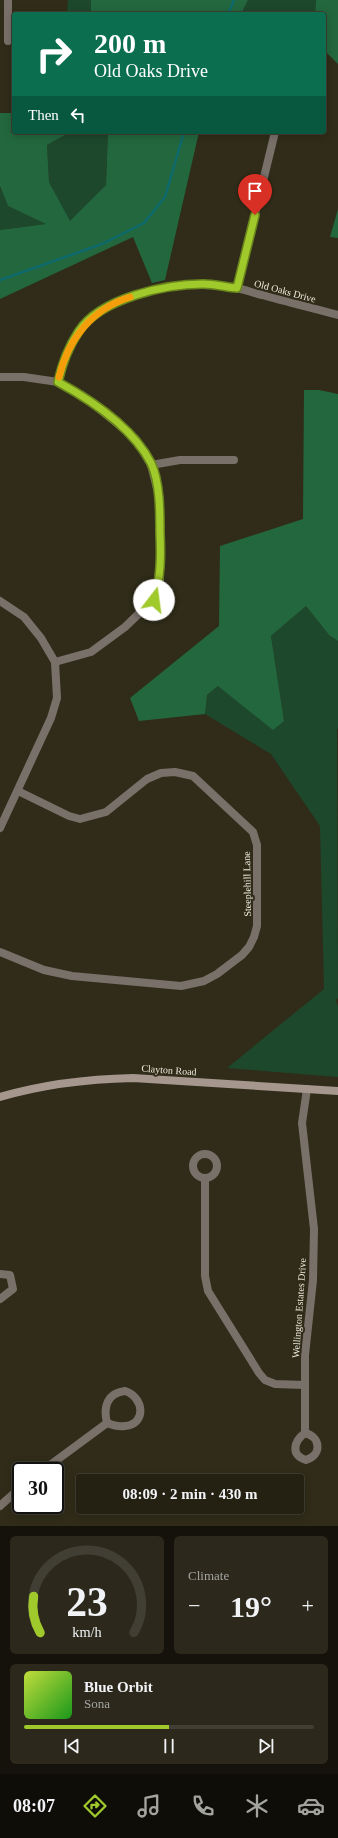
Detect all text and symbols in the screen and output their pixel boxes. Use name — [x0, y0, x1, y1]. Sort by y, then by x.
icon: right — [28, 28, 80, 80]
text: 200 m — [94, 28, 166, 59]
text: Old Oaks Drive — [94, 61, 208, 81]
icon: left — [67, 104, 89, 126]
text: Then — [28, 107, 59, 123]
pin — [238, 174, 272, 215]
icon: arrive — [244, 180, 266, 202]
street label: Old Oaks Drive — [253, 277, 318, 305]
position arrow — [133, 579, 175, 621]
street label: Steeplehill Lane — [241, 851, 253, 917]
street label: Clayton Road — [141, 1063, 197, 1077]
street label: Wellington Estates Drive — [290, 1257, 308, 1358]
speed limit sign: 30 — [12, 1462, 64, 1514]
text: 08:09 · 2 min · 430 m — [123, 1486, 258, 1502]
text: Climate — [188, 1568, 229, 1583]
text: 23 — [66, 1579, 108, 1625]
text: 19° — [230, 1590, 272, 1623]
text: − — [188, 1593, 200, 1618]
text: + — [302, 1593, 314, 1618]
text: km/h — [72, 1624, 102, 1640]
text: Blue Orbit — [84, 1679, 153, 1695]
text: Sona — [84, 1696, 110, 1711]
icon: previous — [61, 1735, 83, 1757]
icon: pause — [158, 1735, 180, 1757]
icon: next — [255, 1735, 277, 1757]
icon: directions — [81, 1792, 109, 1820]
icon: music — [135, 1792, 163, 1820]
icon: phone — [189, 1792, 217, 1820]
icon: climate — [243, 1792, 271, 1820]
icon: car — [297, 1792, 325, 1820]
text: 08:07 — [13, 1796, 55, 1816]

